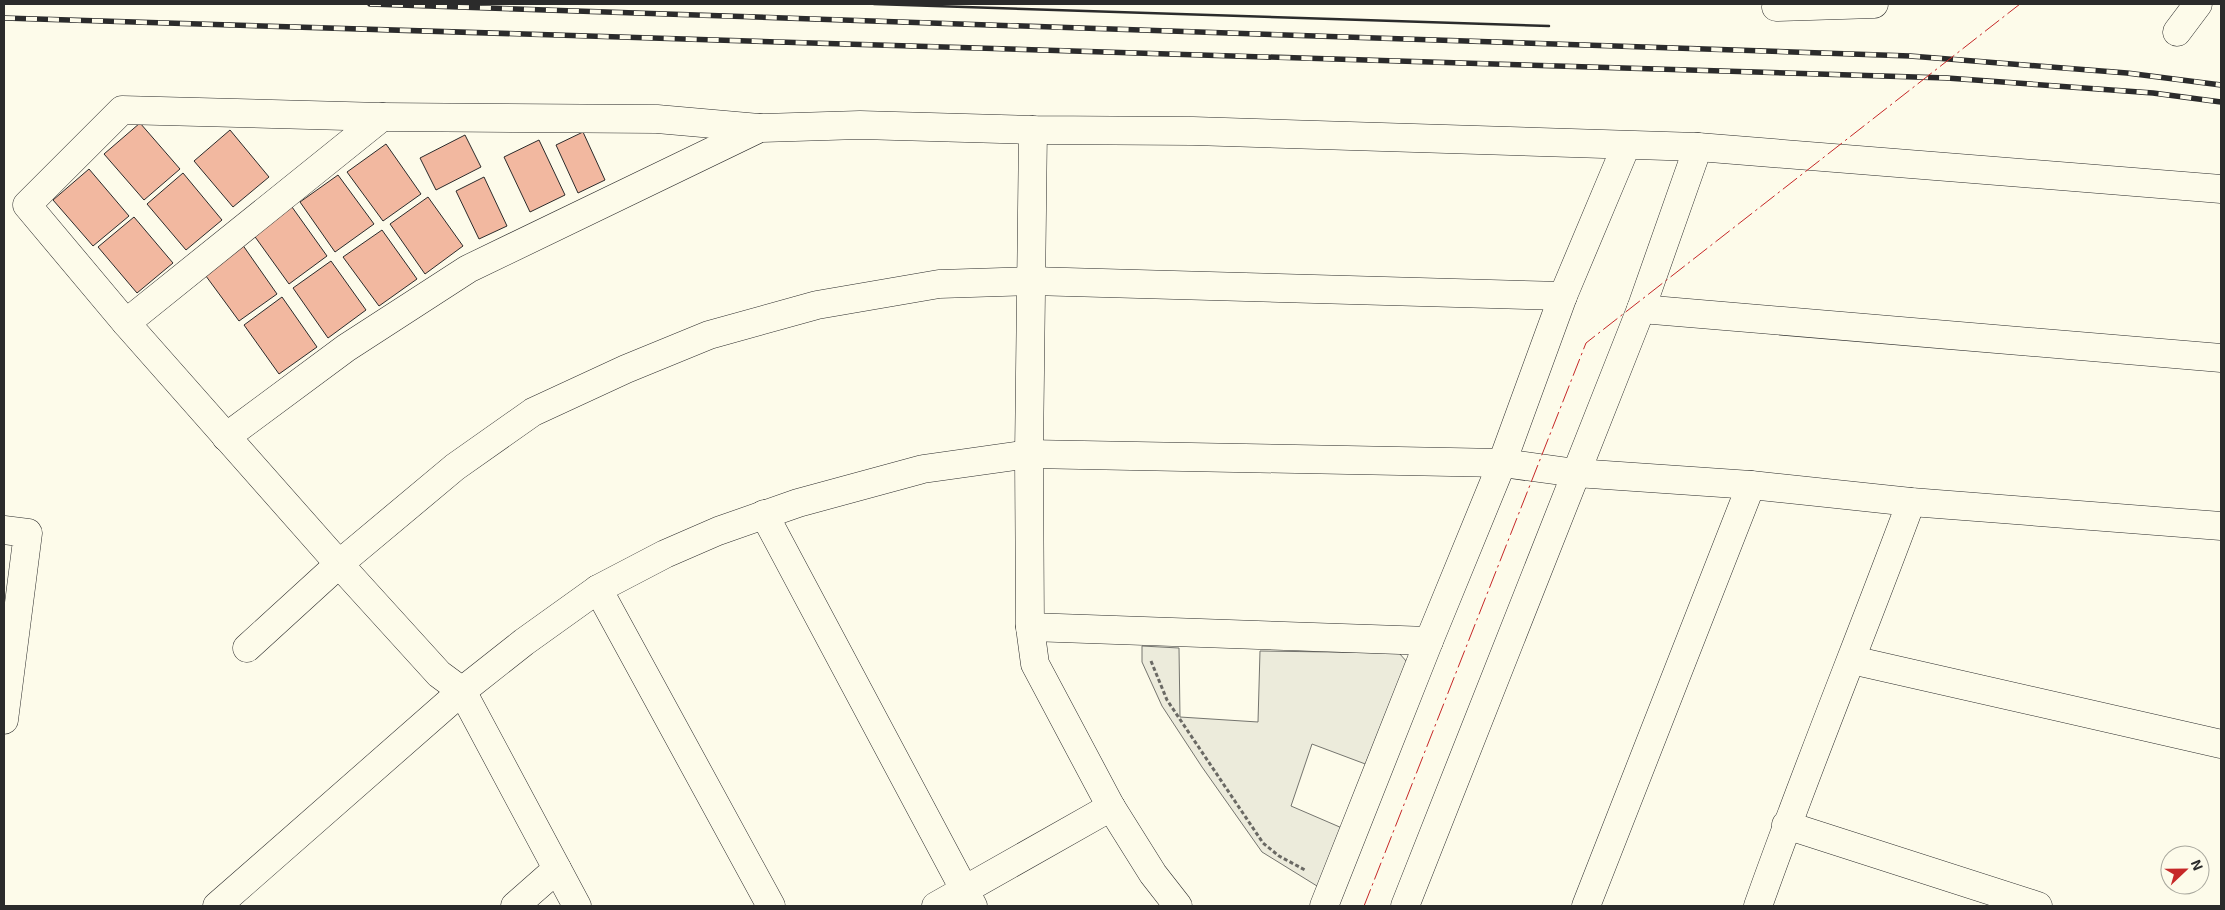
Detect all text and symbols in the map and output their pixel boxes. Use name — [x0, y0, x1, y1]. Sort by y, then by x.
north arrow — [2160, 845, 2210, 895]
text: N — [2188, 857, 2207, 873]

